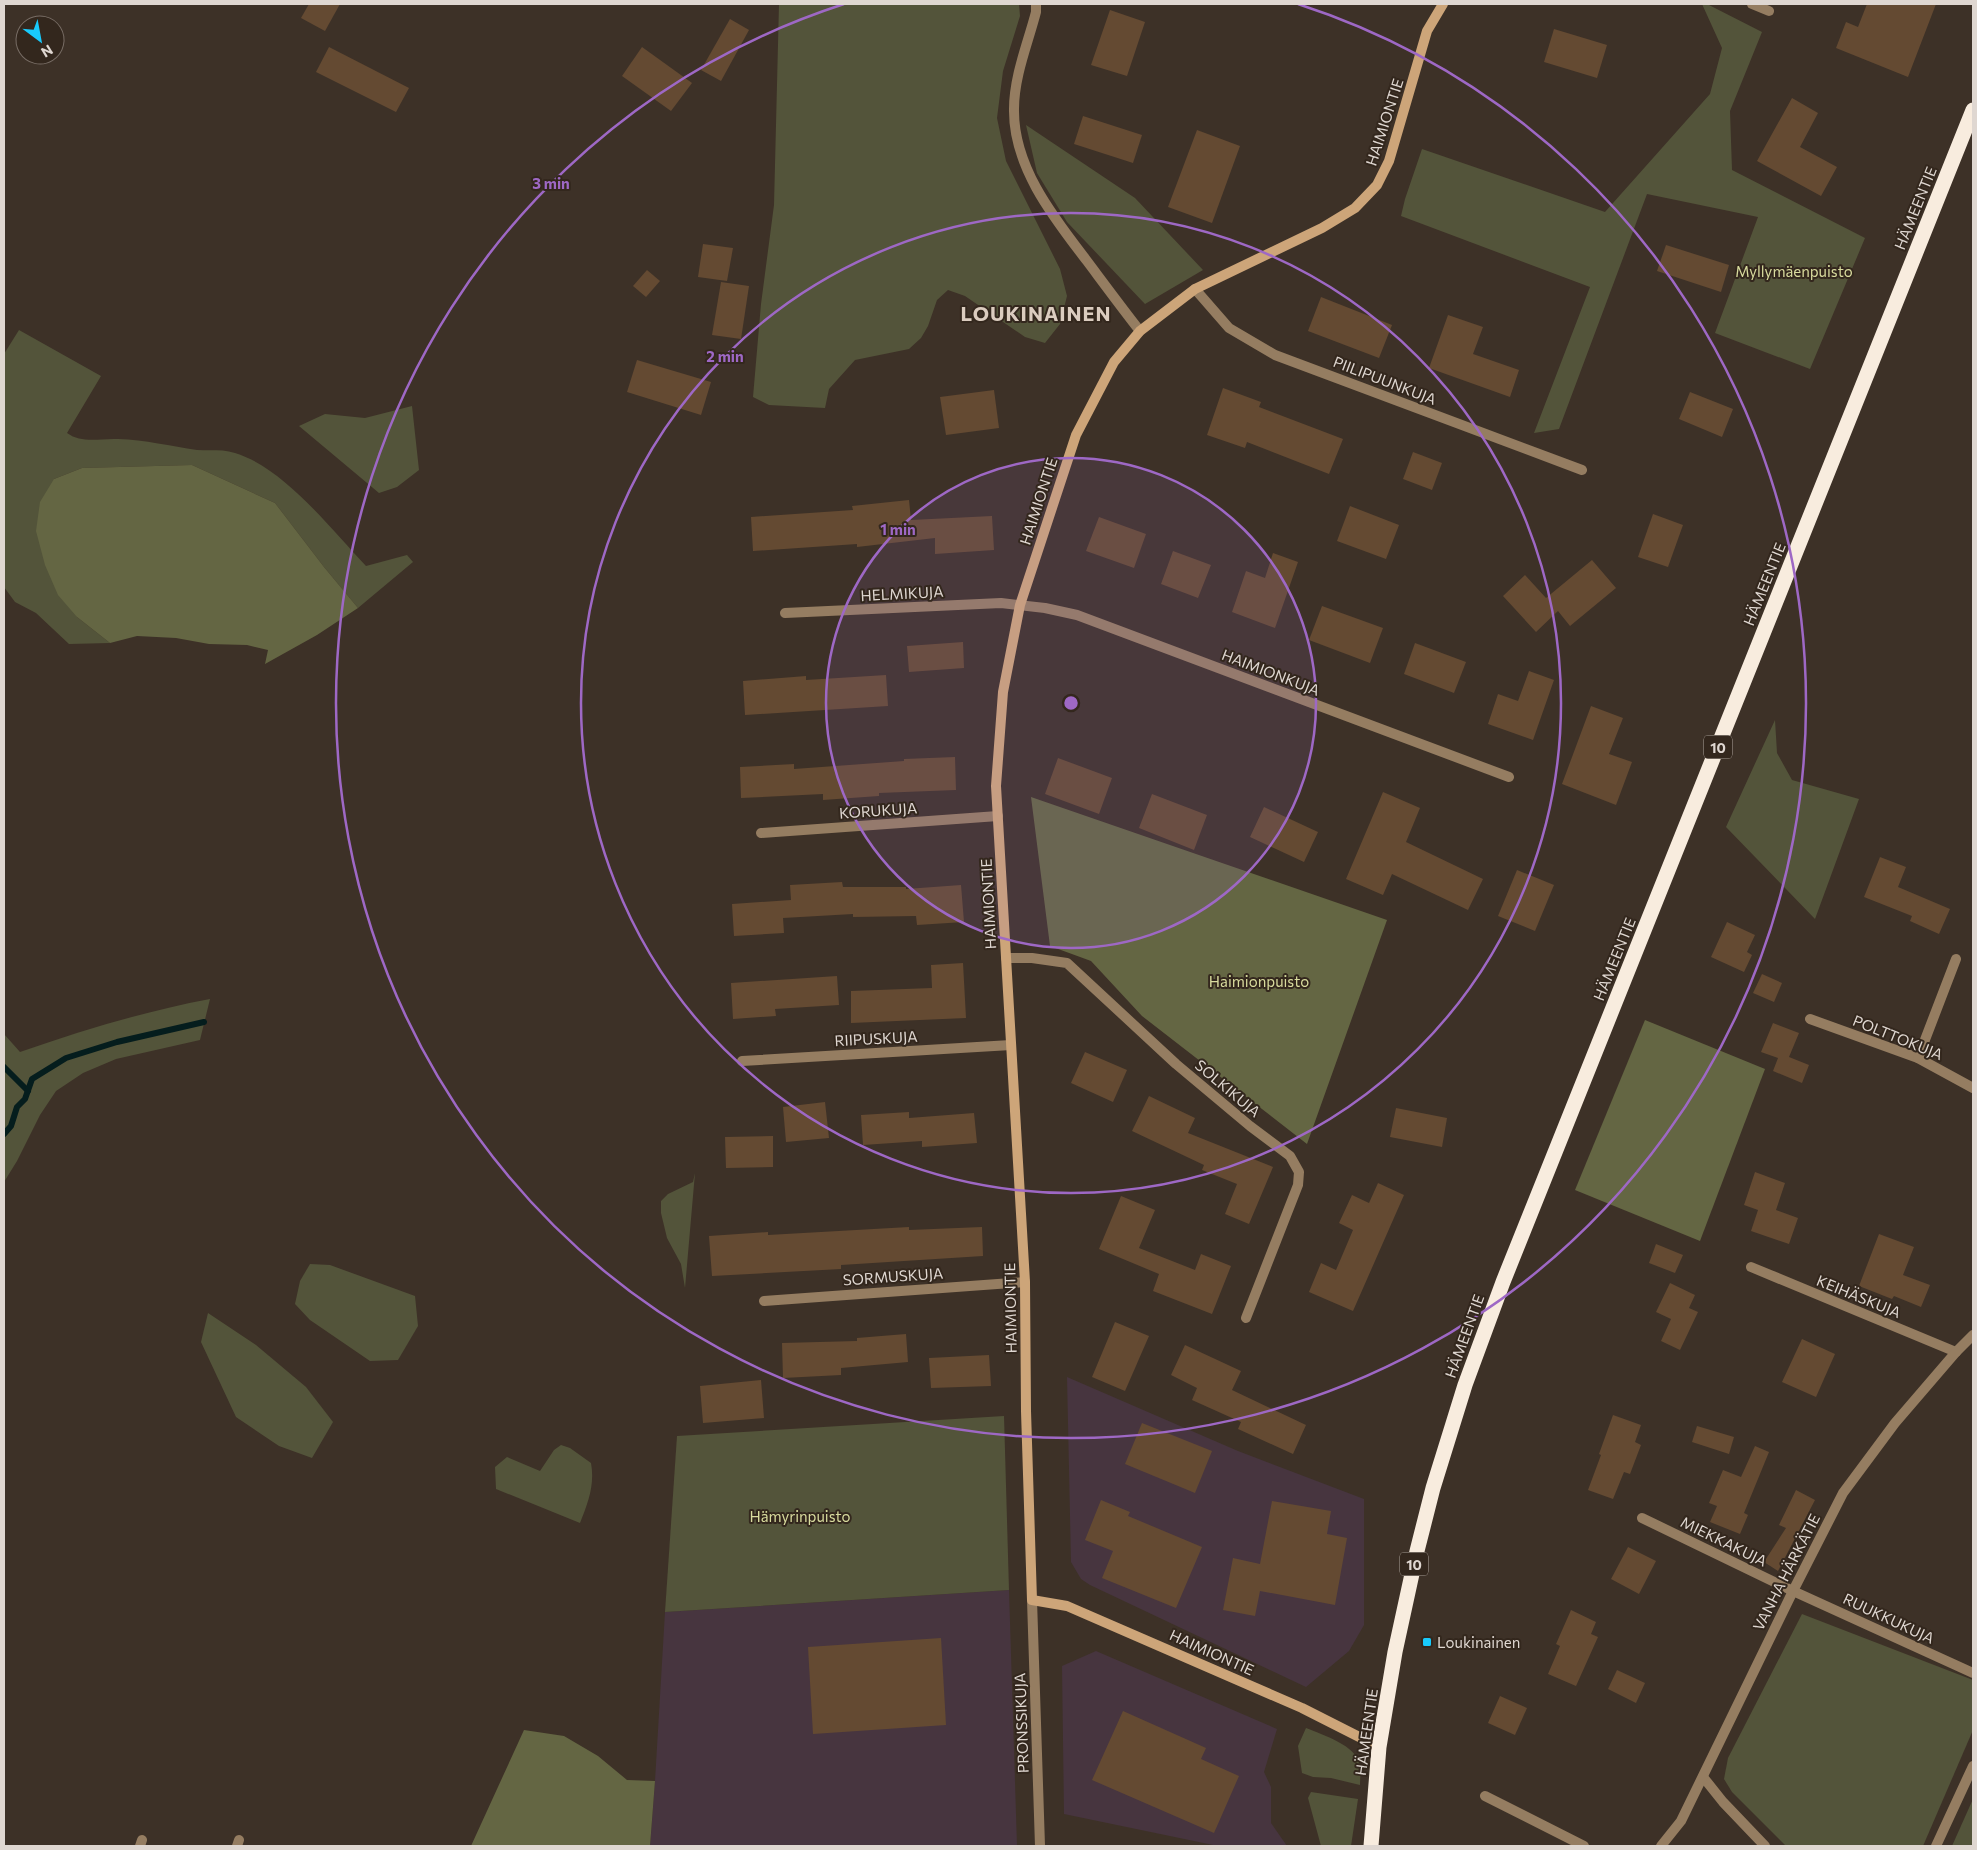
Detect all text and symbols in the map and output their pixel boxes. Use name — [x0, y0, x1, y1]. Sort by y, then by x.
north arrow — [15, 15, 65, 65]
text: N — [38, 41, 56, 61]
street label: HAIMIONTIE — [1361, 76, 1407, 168]
street label: HÄMEENTIE — [1890, 164, 1940, 252]
text: 3 min — [532, 174, 570, 192]
park label: Myllymäenpuisto — [1735, 262, 1853, 280]
district label: LOUKINAINEN — [961, 301, 1111, 325]
text: 2 min — [706, 347, 744, 365]
street label: PIILIPUUNKUJA — [1331, 352, 1439, 408]
street label: HAIMIONTIE — [1015, 455, 1061, 547]
text: 1 min — [880, 520, 916, 538]
street label: HÄMEENTIE — [1739, 540, 1789, 628]
street label: HELMIKUJA — [860, 582, 944, 604]
street label: HAIMIONKUJA — [1219, 645, 1323, 699]
centre of rings — [1062, 694, 1080, 712]
road number: 10 — [1704, 736, 1732, 759]
street label: KORUKUJA — [838, 798, 918, 822]
street label: HAIMIONTIE — [977, 858, 999, 950]
street label: HÄMEENTIE — [1589, 915, 1639, 1003]
park label: Haimionpuisto — [1209, 972, 1309, 990]
street label: POLTTOKUJA — [1850, 1011, 1946, 1063]
street label: RIIPUSKUJA — [834, 1027, 918, 1049]
street label: SOLKIKUJA — [1192, 1056, 1264, 1120]
street label: HAIMIONTIE — [1000, 1262, 1020, 1353]
street label: SORMUSKUJA — [842, 1264, 944, 1288]
street label: KEIHÄSKUJA — [1814, 1271, 1904, 1321]
street label: HÄMEENTIE — [1441, 1292, 1488, 1380]
park label: Hämyrinpuisto — [749, 1507, 851, 1525]
street label: VANHA HÄRKÄTIE — [1749, 1510, 1823, 1633]
street label: MIEKKAKUJA — [1678, 1512, 1770, 1570]
road number: 10 — [1400, 1552, 1428, 1576]
street label: RUUKKUKUJA — [1841, 1589, 1937, 1647]
street label: HAIMIONTIE — [1167, 1625, 1257, 1679]
place label: Loukinainen — [1437, 1633, 1520, 1651]
marker: Loukinainen — [1421, 1636, 1433, 1648]
street label: PRONSSIKUJA — [1010, 1673, 1032, 1773]
street label: HÄMEENTIE — [1351, 1687, 1381, 1777]

